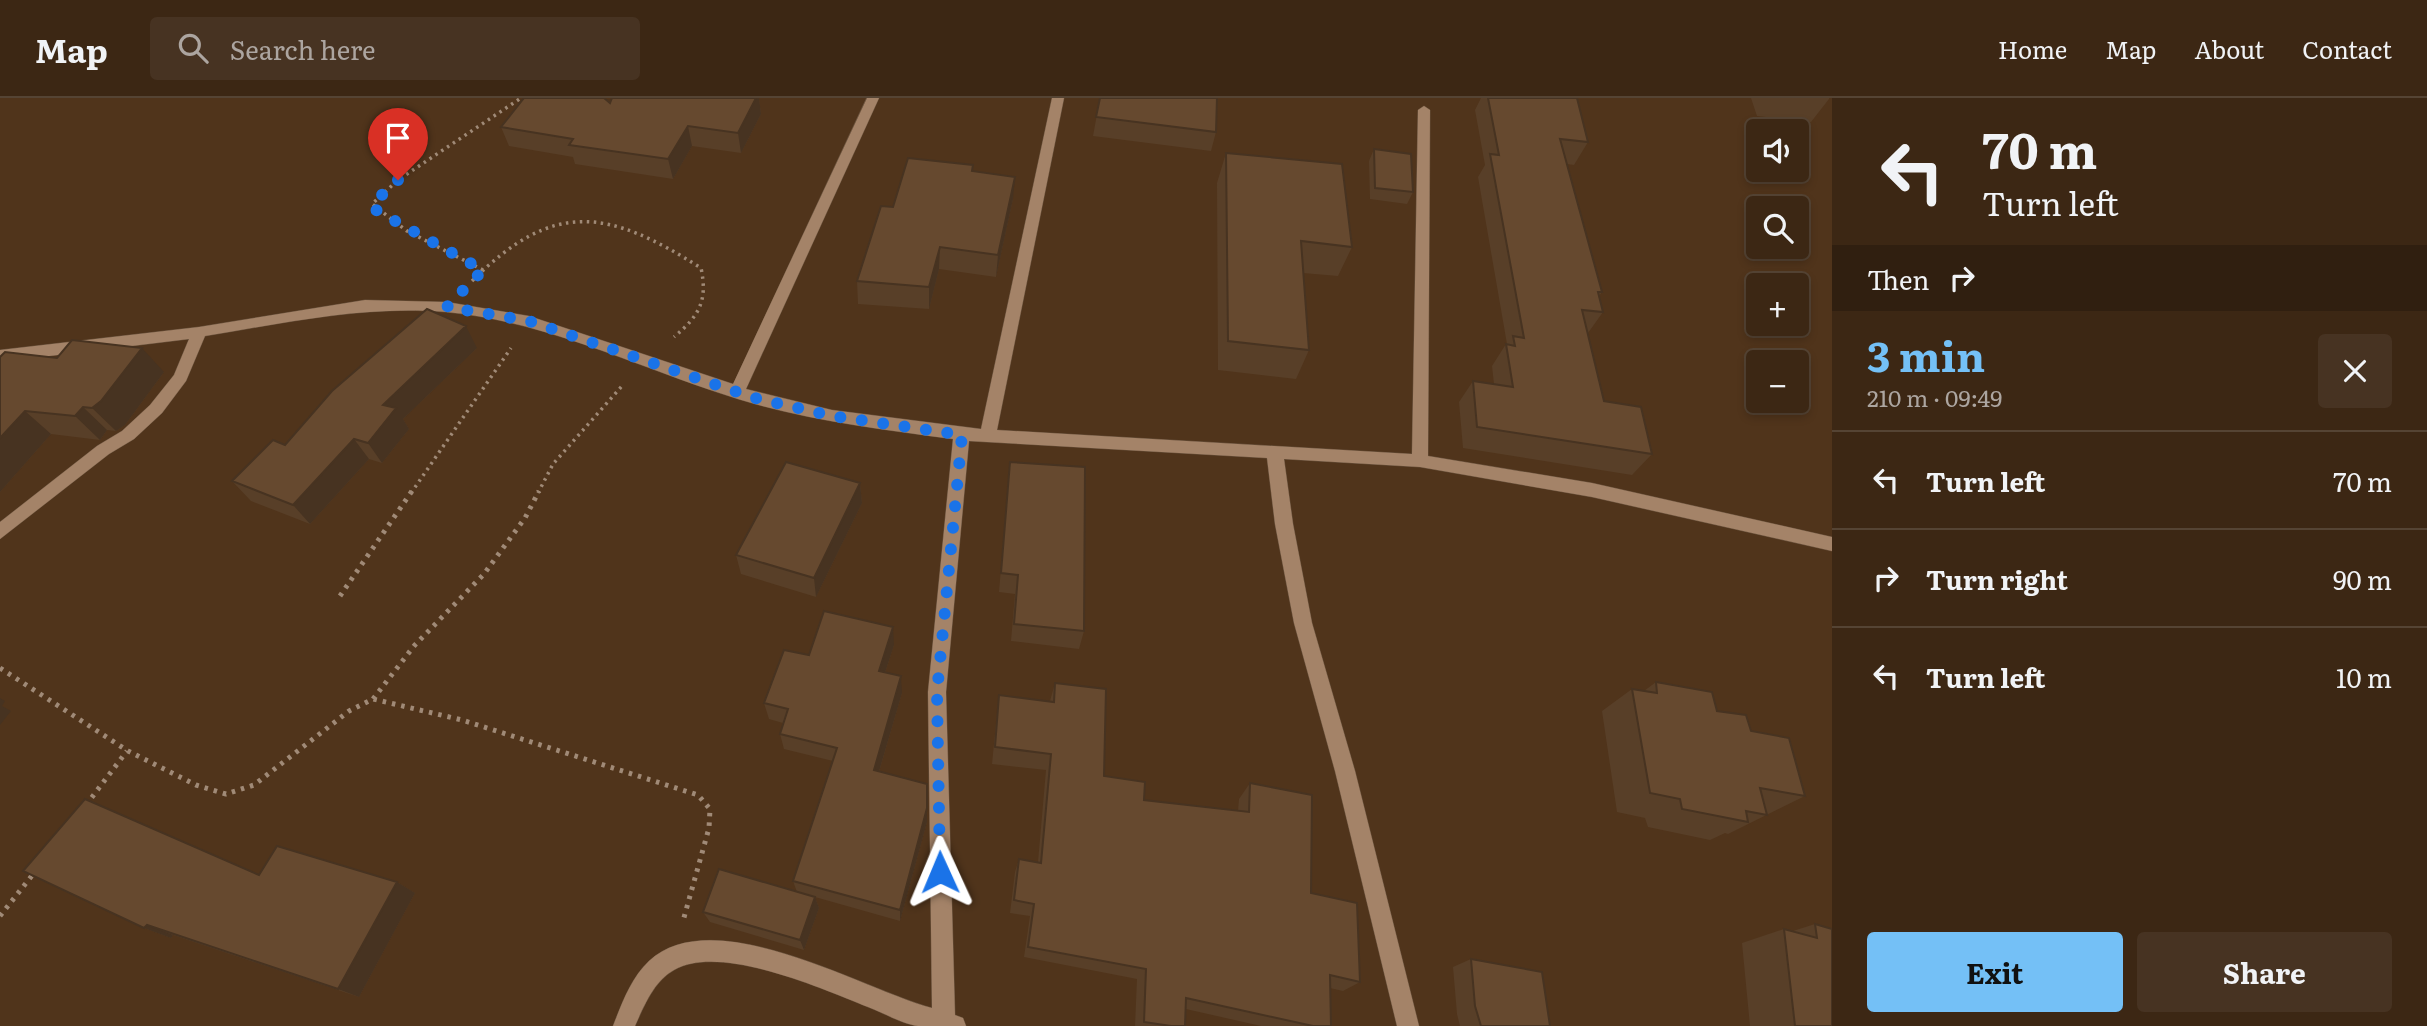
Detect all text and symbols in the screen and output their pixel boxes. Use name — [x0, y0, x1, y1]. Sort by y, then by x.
search box — [150, 17, 640, 80]
text: Map — [35, 24, 108, 73]
icon: search — [174, 29, 212, 67]
text: Search here — [230, 29, 376, 68]
text: Home — [1998, 31, 2067, 66]
text: Map — [2105, 31, 2156, 66]
text: About — [2194, 31, 2264, 66]
text: Contact — [2302, 31, 2392, 66]
pin — [368, 108, 428, 180]
text: 70 m — [1982, 111, 2097, 184]
icon: arrive — [379, 119, 417, 157]
map controls — [1746, 119, 1809, 413]
button: sound — [1746, 119, 1809, 182]
icon: left — [1867, 126, 1958, 217]
text: Turn left — [1982, 178, 2119, 226]
button: search — [1746, 196, 1809, 259]
text: Then — [1867, 259, 1929, 298]
icon: right — [1943, 259, 1981, 297]
button: + — [1746, 273, 1809, 336]
text: 3 min — [1867, 323, 1985, 385]
button: close — [2318, 334, 2392, 408]
button: − — [1746, 350, 1809, 413]
text: 210 m · 09:49 — [1867, 380, 2002, 414]
icon: left — [1867, 461, 1905, 499]
text: Turn left — [1926, 461, 2045, 500]
text: 70 m — [2333, 461, 2392, 500]
icon: right — [1867, 559, 1905, 597]
text: Turn right — [1926, 559, 2068, 598]
text: 90 m — [2333, 559, 2392, 598]
icon: left — [1867, 657, 1905, 695]
text: Turn left — [1926, 657, 2045, 696]
text: 10 m — [2336, 657, 2392, 696]
position arrow — [903, 835, 977, 909]
button: Exit — [1867, 932, 2123, 1012]
button: Share — [2137, 932, 2392, 1012]

